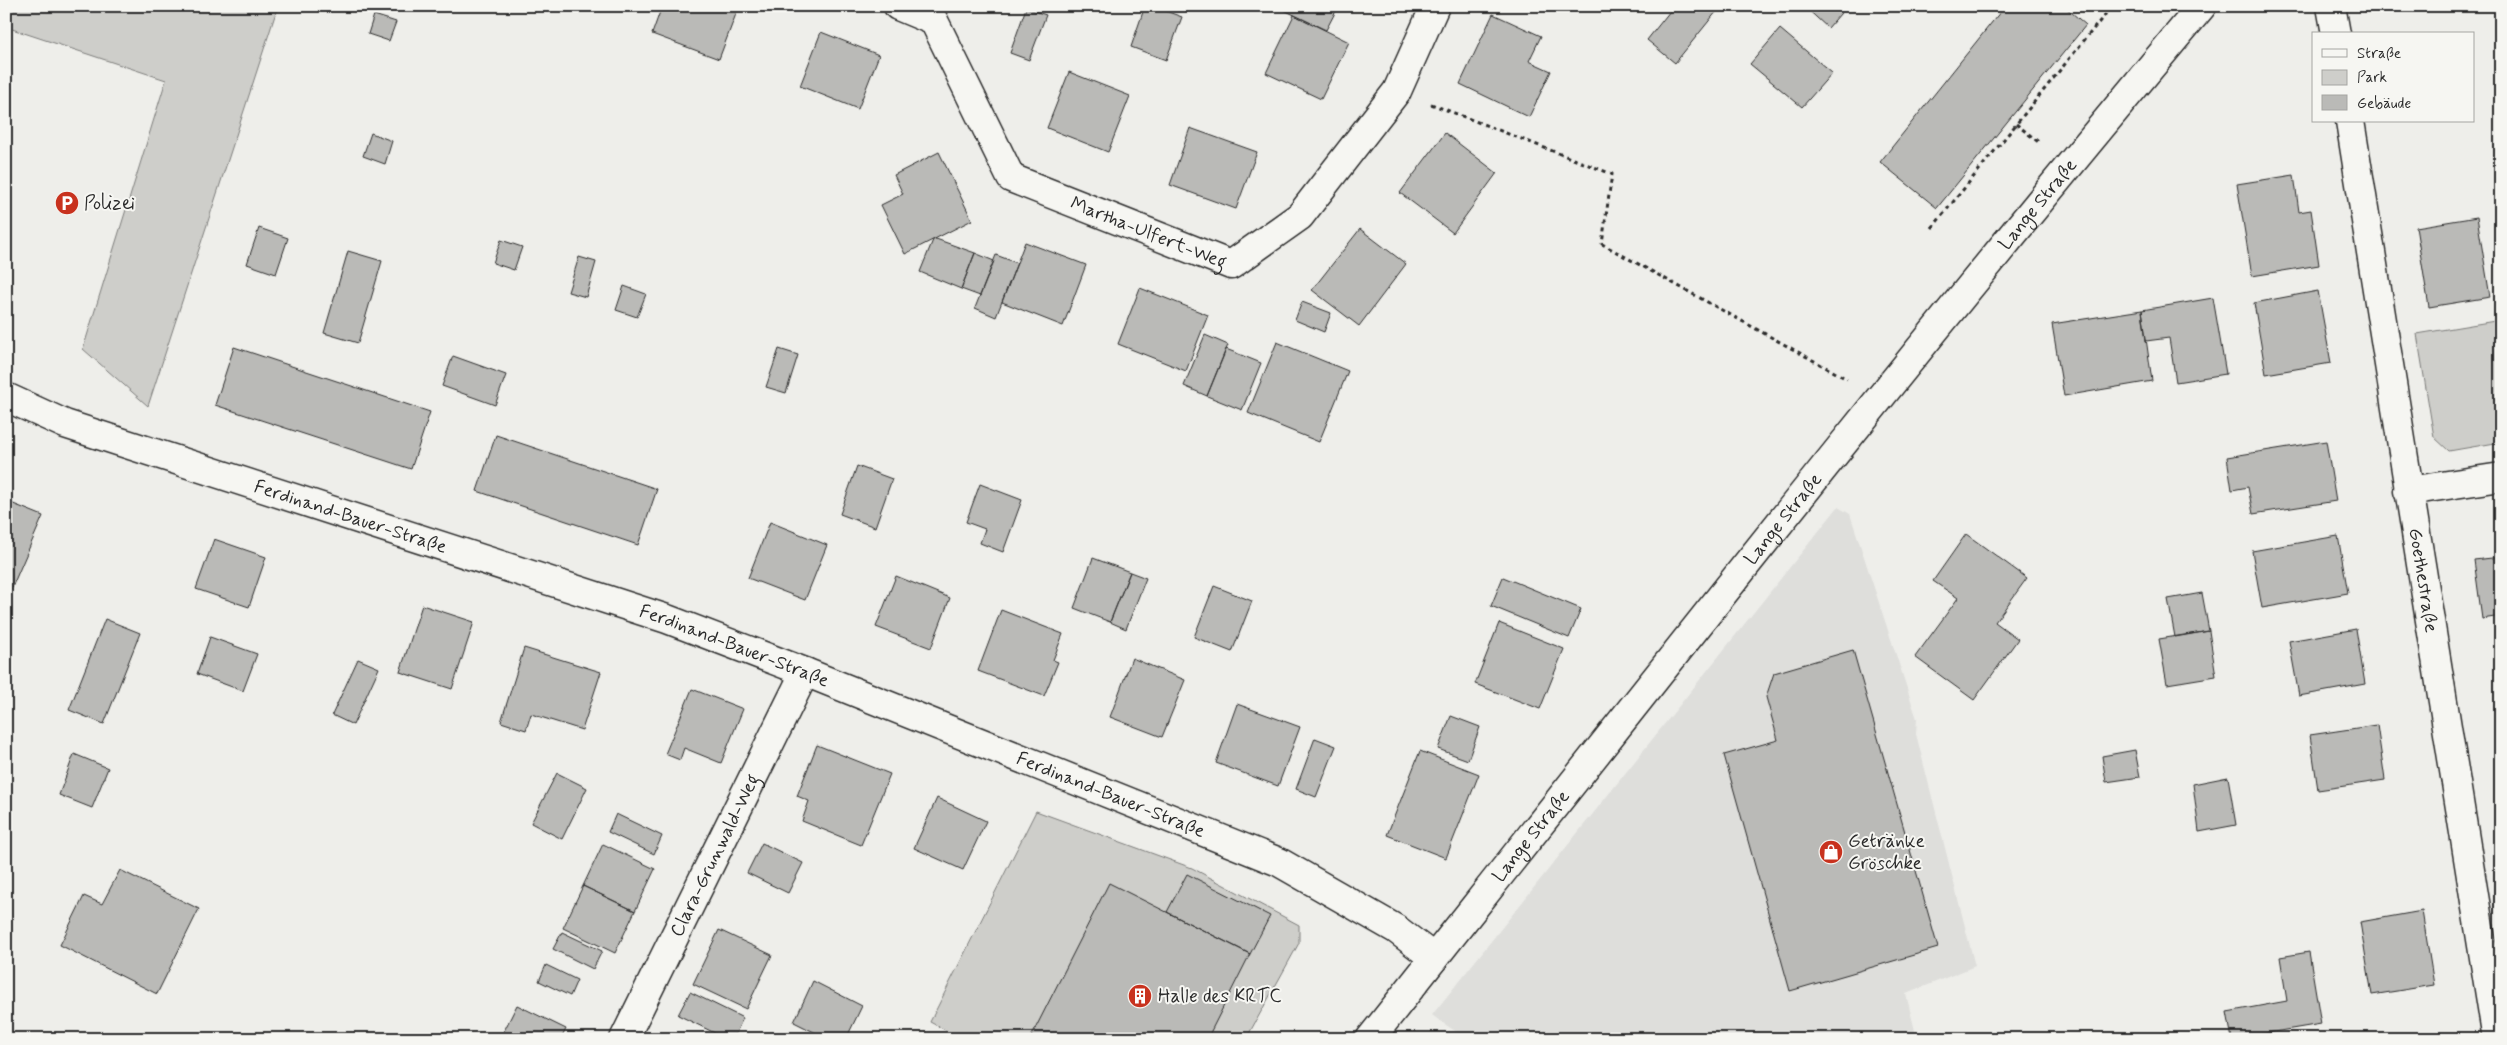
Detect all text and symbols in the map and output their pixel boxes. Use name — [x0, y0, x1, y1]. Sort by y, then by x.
legend — [2312, 32, 2474, 122]
text: Straße — [2357, 44, 2401, 64]
text: Park — [2357, 68, 2387, 88]
text: Gebäude — [2357, 94, 2411, 114]
street label: Lange Straße — [1993, 153, 2083, 255]
parking icon: Polizei — [54, 190, 80, 216]
street label: Martha-Ulfert-Weg — [1067, 190, 1231, 277]
place label: Polizei — [84, 191, 135, 216]
street label: Lange Straße — [1738, 468, 1827, 570]
street label: Ferdinand-Bauer-Straße — [251, 474, 450, 559]
street label: Goethestraße — [2403, 526, 2444, 634]
street label: Ferdinand-Bauer-Straße — [636, 598, 833, 693]
street label: Ferdinand-Bauer-Straße — [1013, 746, 1209, 844]
street label: Clara-Grunwald-Weg — [664, 770, 768, 941]
street label: Lange Straße — [1486, 785, 1575, 887]
place label: Getränke Gröschke — [1848, 829, 1925, 876]
shop icon: Getränke Gröschke — [1818, 839, 1844, 865]
building icon: Halle des KRTC — [1127, 983, 1153, 1009]
place label: Halle des KRTC — [1158, 984, 1281, 1009]

